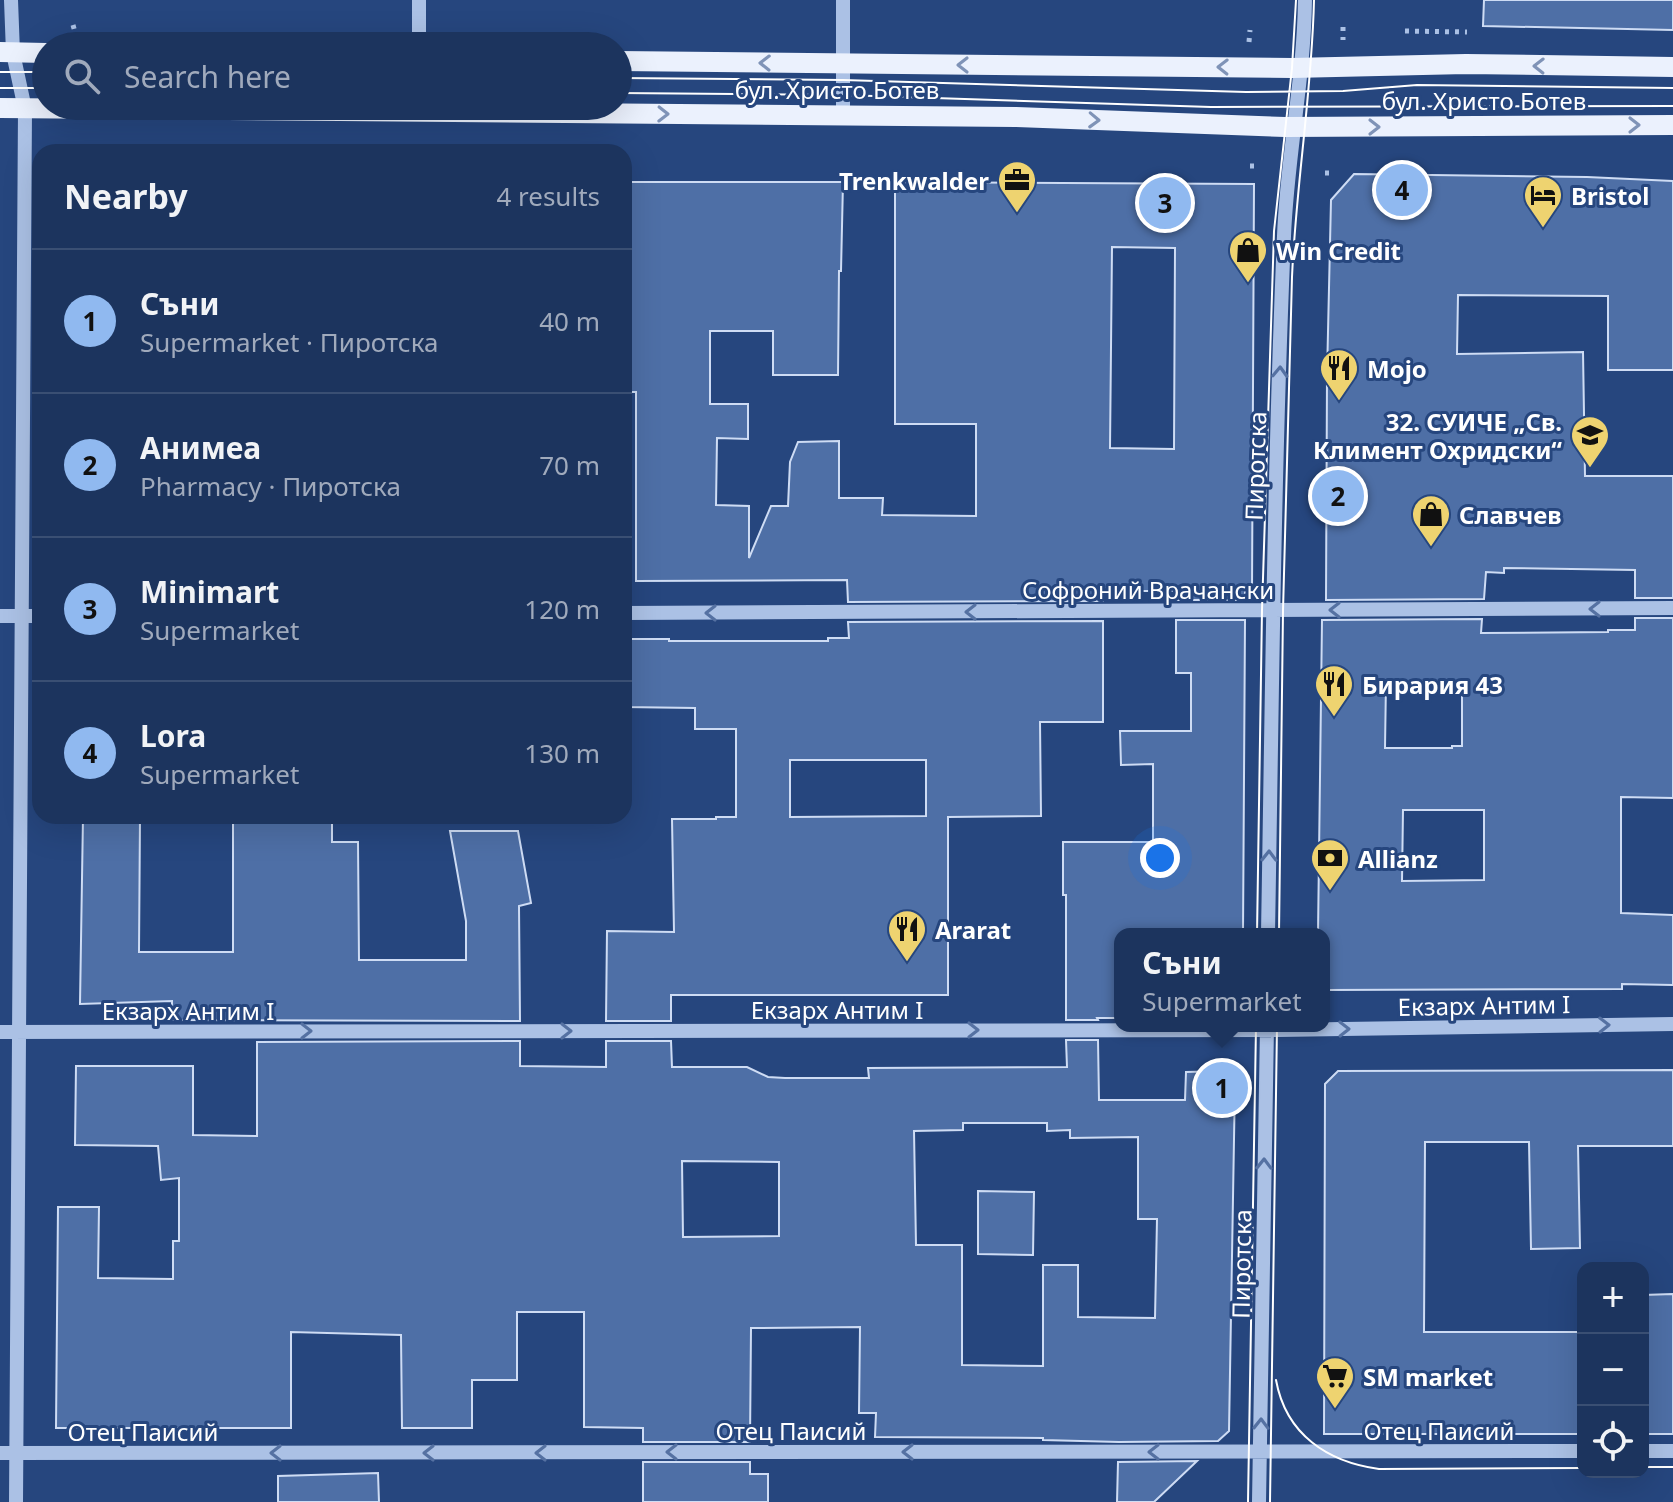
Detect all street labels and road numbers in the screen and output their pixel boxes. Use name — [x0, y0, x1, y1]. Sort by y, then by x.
street label: бул. Христо Ботев — [735, 73, 939, 106]
street label: бул. Христо Ботев — [1382, 84, 1586, 117]
street label: Пиротска — [1237, 411, 1273, 521]
street label: Софроний Врачански — [1022, 573, 1274, 606]
street label: Екзарх Антим I — [1397, 987, 1571, 1023]
street label: Екзарх Антим I — [751, 993, 923, 1026]
street label: Екзарх Антим I — [102, 994, 274, 1027]
street label: Пиротска — [1224, 1209, 1258, 1319]
street label: Отец Паисий — [716, 1414, 866, 1447]
street label: Отец Паисий — [1364, 1414, 1514, 1447]
street label: Отец Паисий — [68, 1415, 218, 1448]

